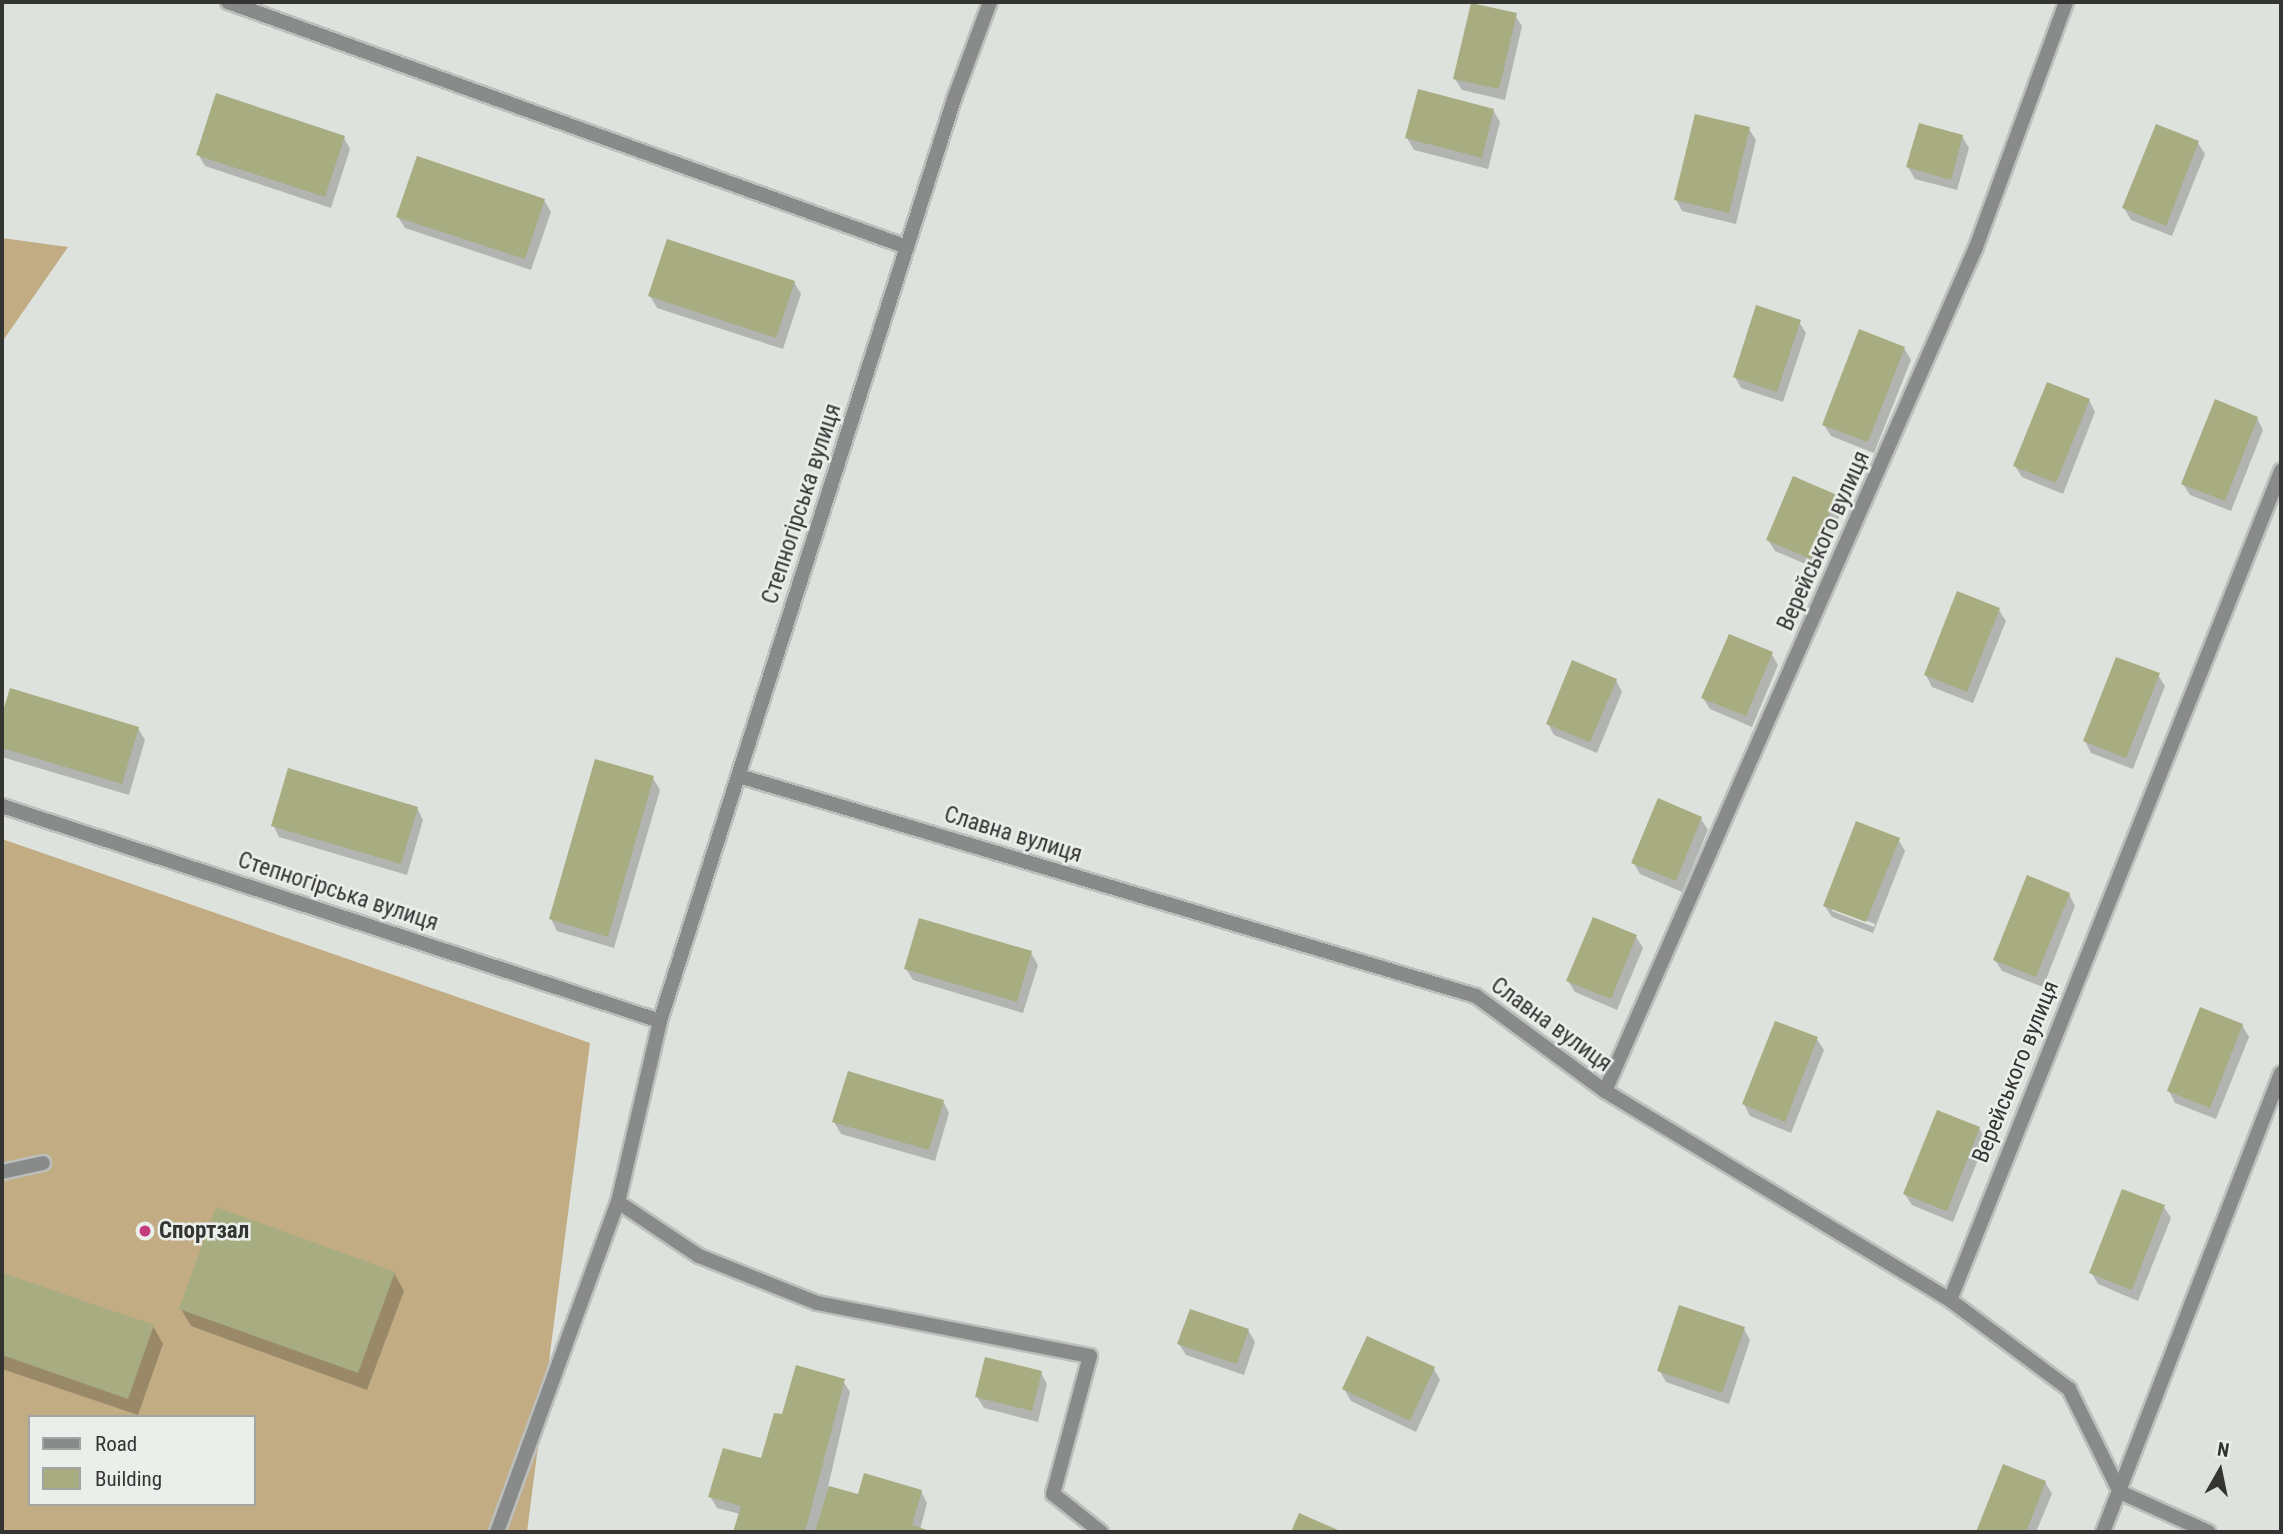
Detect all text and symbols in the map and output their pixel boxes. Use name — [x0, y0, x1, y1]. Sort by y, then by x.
street label: Степногірська вулиця — [757, 400, 847, 608]
street label: Верейського вулиця — [1772, 447, 1876, 635]
street label: Славна вулиця — [941, 801, 1085, 869]
street label: Степногірська вулиця — [234, 847, 442, 937]
street label: Славна вулиця — [1485, 972, 1617, 1078]
street label: Верейського вулиця — [1967, 977, 2065, 1167]
place label: Спортзал — [159, 1217, 249, 1245]
marker: Спортзал — [137, 1223, 153, 1239]
legend — [28, 1415, 256, 1506]
text: Road — [95, 1432, 137, 1456]
north arrow — [2185, 1436, 2255, 1506]
text: N — [2216, 1437, 2231, 1462]
text: Building — [95, 1467, 162, 1491]

